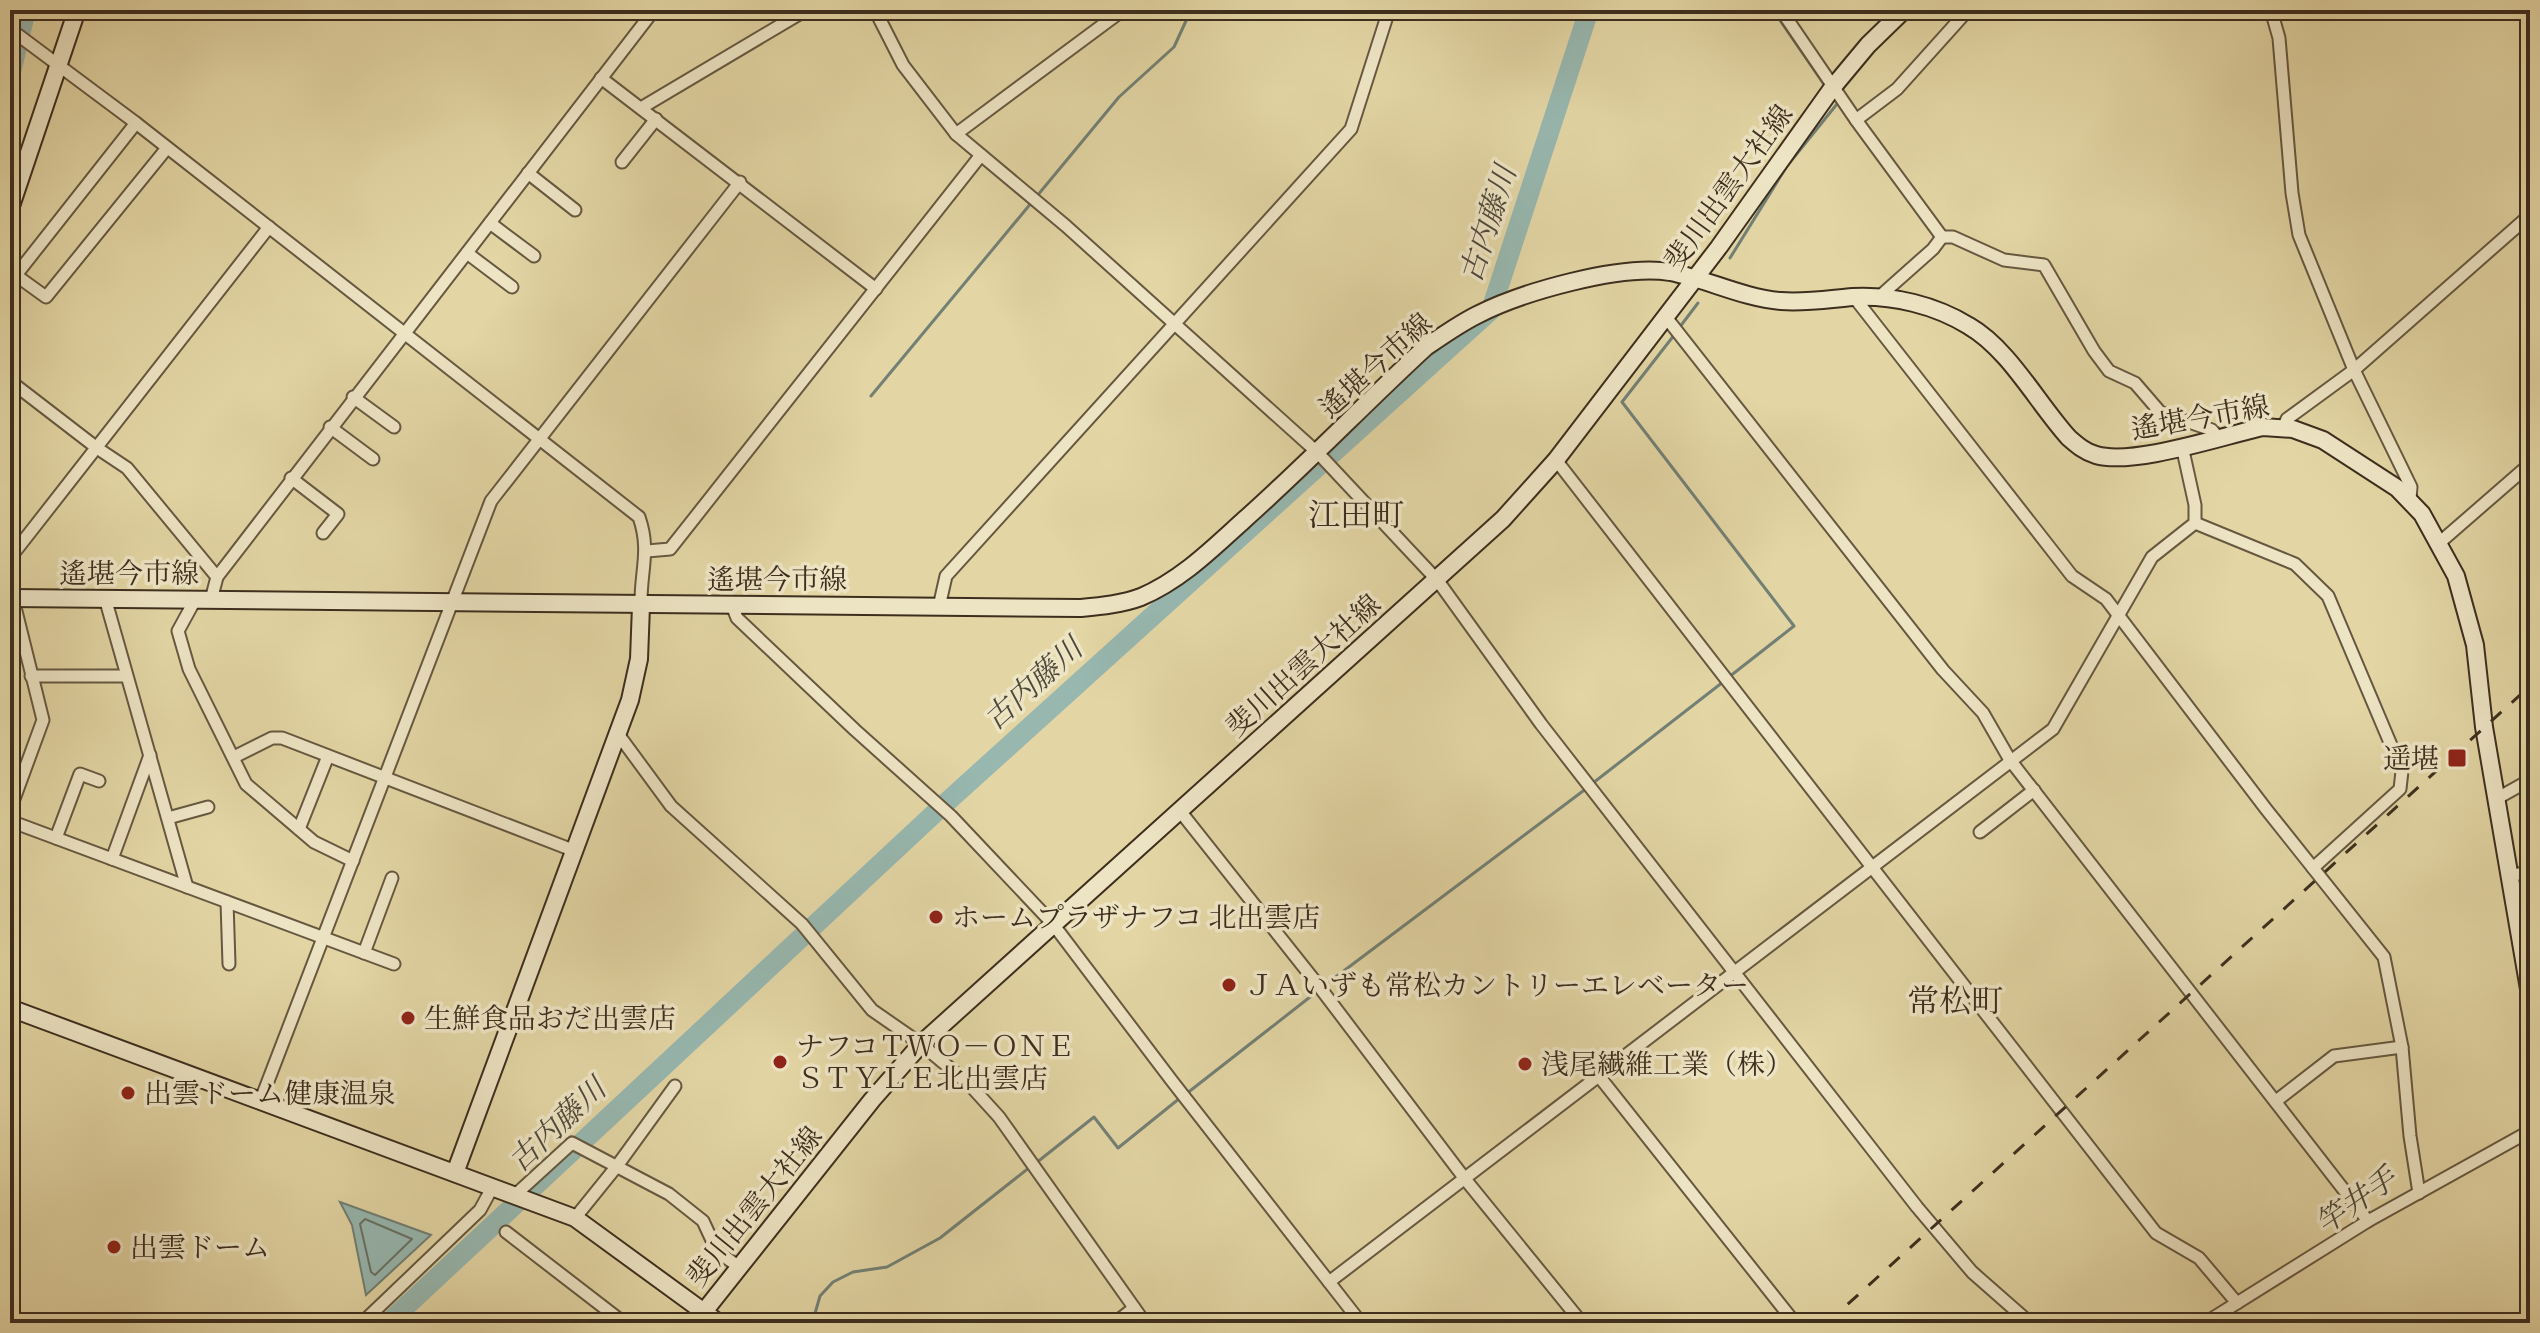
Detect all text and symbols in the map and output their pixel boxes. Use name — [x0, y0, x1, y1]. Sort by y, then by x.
street label: 斐川出雲大社線 — [1656, 97, 1802, 278]
water label: 古内藤川 — [1450, 158, 1526, 287]
street label: 遙堪今市線 — [1311, 305, 1440, 427]
street label: 遙堪今市線 — [2128, 387, 2272, 449]
district label: 江田町 — [1308, 493, 1404, 537]
street label: 遙堪今市線 — [59, 555, 199, 593]
street label: 遙堪今市線 — [707, 561, 847, 599]
street label: 斐川出雲大社線 — [1218, 586, 1389, 745]
water label: 古内藤川 — [975, 627, 1093, 739]
place label: 遥堪 — [2383, 740, 2439, 778]
marker: 遥堪 — [2446, 747, 2468, 769]
place label: ホームプラザナフコ 北出雲店 — [952, 899, 1320, 937]
marker: ホームプラザナフコ 北出雲店 — [927, 908, 945, 926]
place label: ＪＡいずも常松カントリーエレベーター — [1245, 967, 1749, 1005]
marker: ＪＡいずも常松カントリーエレベーター — [1220, 976, 1238, 994]
district label: 常松町 — [1907, 979, 2003, 1023]
place label: 生鮮食品おだ出雲店 — [424, 1000, 676, 1038]
marker: 生鮮食品おだ出雲店 — [399, 1009, 417, 1027]
place label: ナフコＴＷＯ－ＯＮＥ ＳＴＹＬＥ北出雲店 — [796, 1028, 1075, 1098]
place label: 浅尾繊維工業（株） — [1541, 1046, 1793, 1084]
marker: ナフコＴＷＯ－ＯＮＥ ＳＴＹＬＥ北出雲店 — [771, 1053, 789, 1071]
marker: 浅尾繊維工業（株） — [1516, 1055, 1534, 1073]
water label: 古内藤川 — [499, 1067, 617, 1181]
place label: 出雲ドーム健康温泉 — [144, 1075, 396, 1113]
marker: 出雲ドーム健康温泉 — [119, 1084, 137, 1102]
street label: 斐川出雲大社線 — [678, 1119, 831, 1295]
water label: 竿井手 — [2308, 1158, 2406, 1243]
place label: 出雲ドーム — [130, 1229, 270, 1267]
marker: 出雲ドーム — [105, 1238, 123, 1256]

